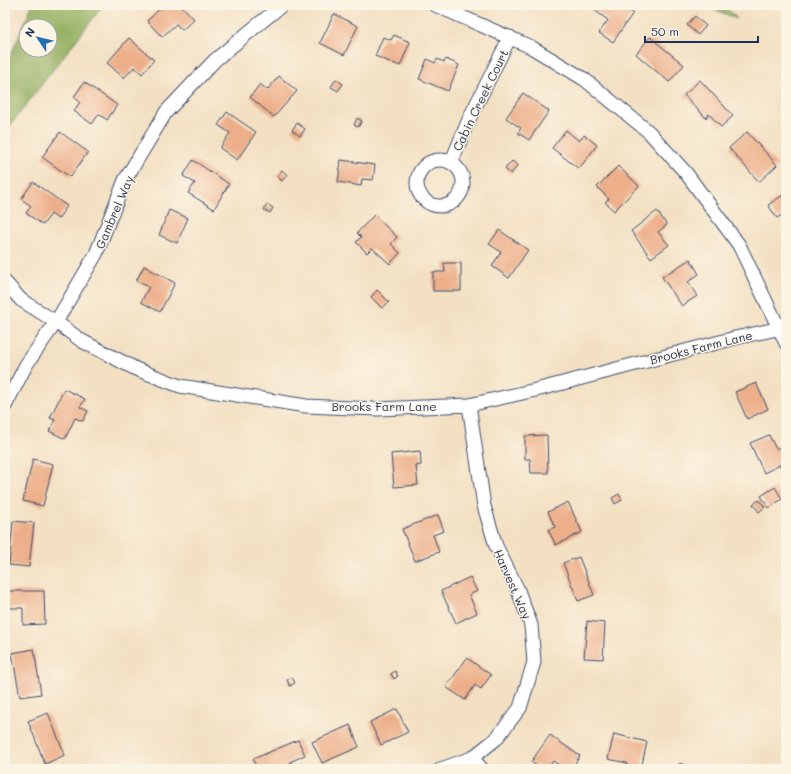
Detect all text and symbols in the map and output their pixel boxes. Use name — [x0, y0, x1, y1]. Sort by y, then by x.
north arrow — [18, 18, 58, 58]
scale bar — [645, 18, 758, 44]
text: 50 m — [651, 23, 679, 39]
text: N — [21, 24, 38, 40]
street label: Cabin Creek Court — [448, 47, 512, 153]
street label: Gambrel Way — [91, 173, 137, 251]
street label: Brooks Farm Lane — [648, 327, 754, 367]
street label: Brooks Farm Lane — [331, 398, 437, 414]
street label: Harvest Way — [490, 546, 536, 622]

